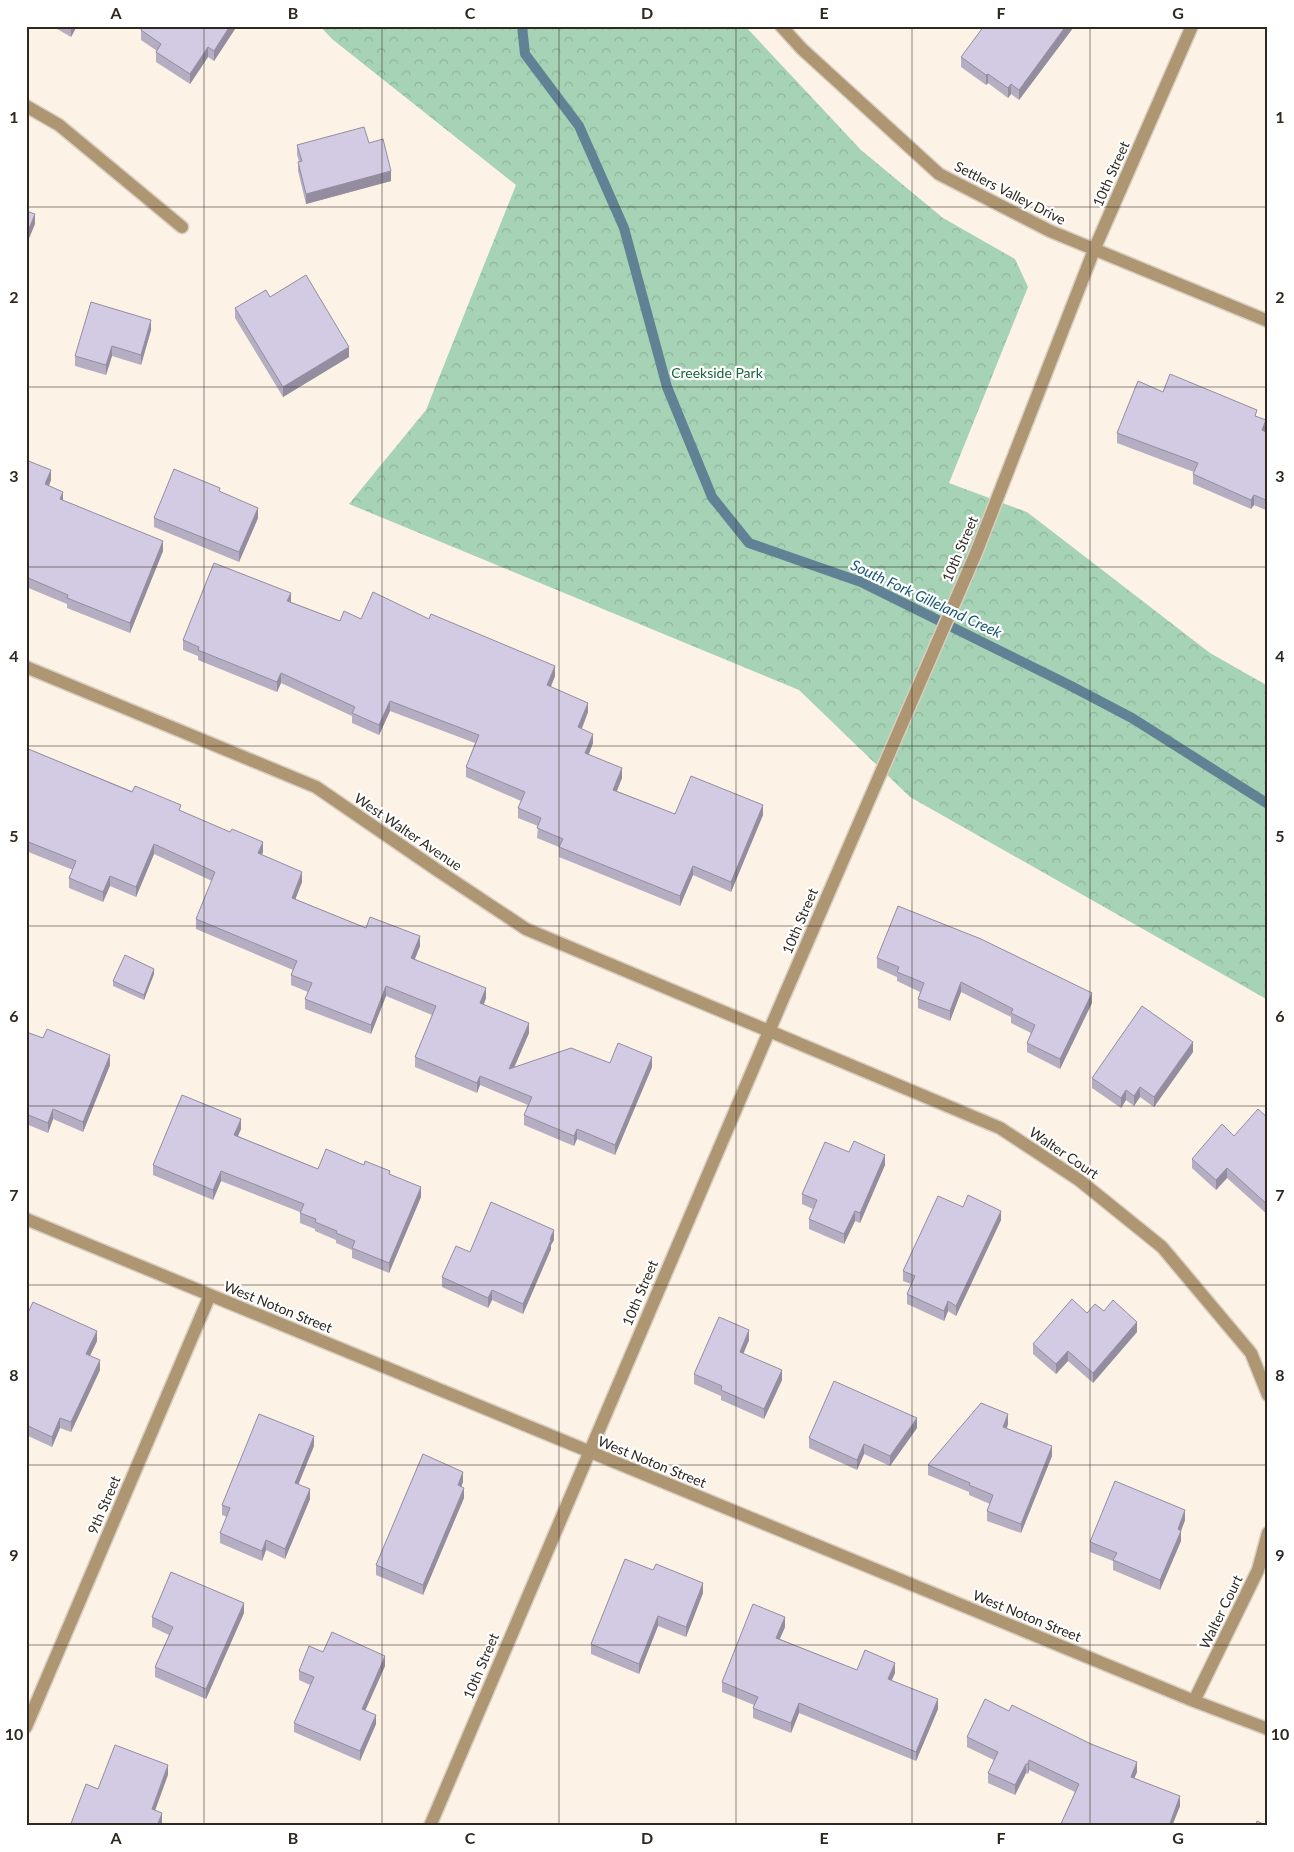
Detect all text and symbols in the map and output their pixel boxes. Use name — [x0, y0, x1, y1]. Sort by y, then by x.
text: A — [109, 3, 122, 22]
text: B — [288, 3, 298, 22]
text: C — [465, 3, 476, 22]
text: D — [641, 3, 653, 22]
text: E — [819, 3, 829, 22]
text: F — [996, 3, 1006, 22]
text: G — [1172, 3, 1184, 22]
text: 1 — [9, 107, 19, 126]
text: 1 — [1275, 107, 1285, 126]
street label: 10th Street — [1089, 139, 1132, 209]
street label: Settlers Valley Drive — [952, 157, 1069, 228]
text: 2 — [9, 287, 19, 306]
text: 2 — [1275, 287, 1285, 306]
park label: Creekside Park — [671, 364, 764, 381]
text: 3 — [9, 466, 19, 485]
text: 3 — [1275, 466, 1285, 485]
street label: 10th Street — [938, 513, 981, 584]
water label: South Fork Gilleland Creek — [848, 555, 1006, 641]
text: 4 — [9, 646, 19, 665]
text: 4 — [1275, 646, 1285, 665]
street label: West Walter Avenue — [351, 789, 465, 874]
text: 5 — [9, 826, 19, 845]
text: 5 — [1275, 826, 1285, 845]
street label: 10th Street — [778, 885, 821, 956]
text: 6 — [9, 1006, 19, 1025]
text: 6 — [1275, 1006, 1285, 1025]
street label: Walter Court — [1026, 1123, 1102, 1182]
text: 7 — [9, 1185, 19, 1204]
text: 7 — [1275, 1185, 1285, 1204]
street label: 10th Street — [618, 1257, 661, 1328]
street label: West Noton Street — [222, 1277, 335, 1336]
text: 8 — [9, 1365, 19, 1384]
text: 8 — [1275, 1365, 1285, 1384]
street label: West Noton Street — [596, 1432, 709, 1491]
street label: 9th Street — [84, 1473, 123, 1536]
text: 9 — [9, 1545, 19, 1564]
text: 9 — [1275, 1545, 1285, 1564]
street label: Walter Court — [1195, 1572, 1246, 1651]
street label: West Noton Street — [971, 1586, 1084, 1645]
street label: 10th Street — [459, 1630, 502, 1701]
text: 10 — [5, 1724, 23, 1743]
text: 10 — [1271, 1724, 1289, 1743]
text: A — [109, 1828, 122, 1847]
text: B — [288, 1828, 298, 1847]
text: C — [465, 1828, 476, 1847]
text: D — [641, 1828, 653, 1847]
text: E — [819, 1828, 829, 1847]
text: F — [996, 1828, 1006, 1847]
text: G — [1172, 1828, 1184, 1847]

